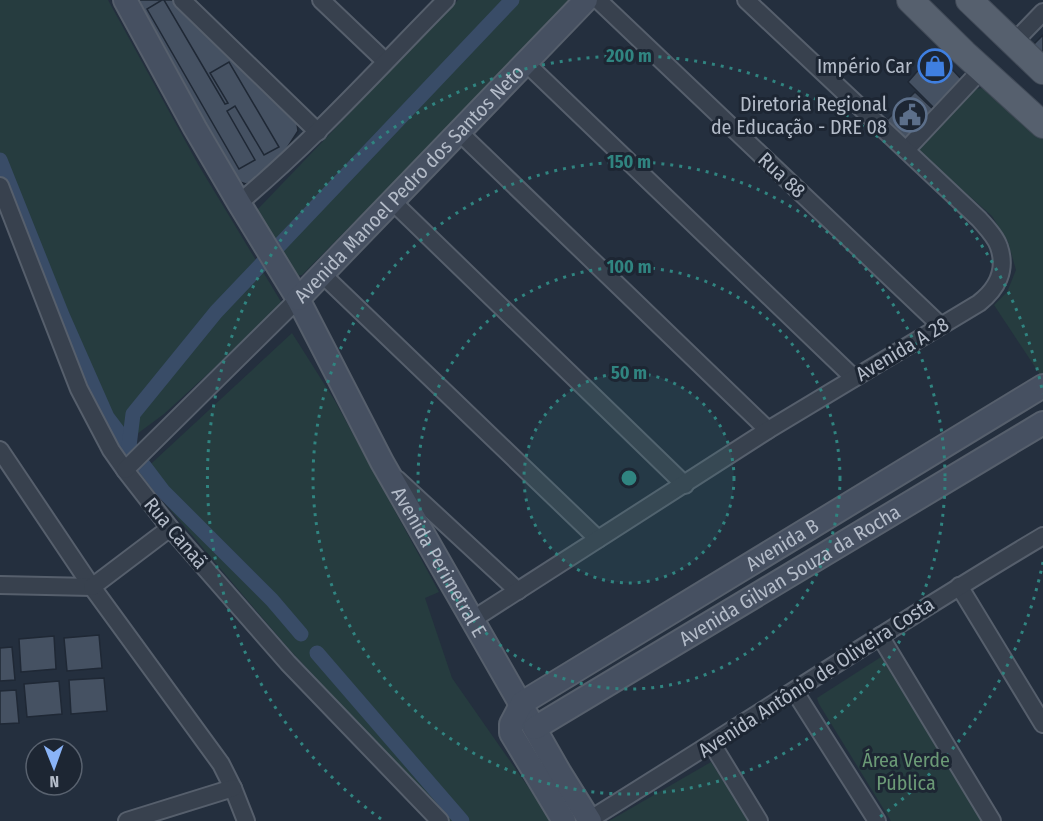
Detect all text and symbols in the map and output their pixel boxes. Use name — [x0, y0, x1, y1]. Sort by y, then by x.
text: 200 m — [605, 45, 652, 67]
shop icon: Império Car — [917, 48, 953, 84]
place label: Império Car — [817, 54, 912, 78]
street label: Avenida Manoel Pedro dos Santos Neto — [289, 60, 529, 308]
place label: Diretoria Regional de Educação - DRE 08 — [711, 92, 887, 139]
public building icon: Diretoria Regional de Educação - DRE 08 — [892, 97, 928, 133]
street label: Rua 88 — [753, 147, 811, 203]
text: 150 m — [607, 151, 651, 173]
text: 100 m — [607, 256, 651, 278]
street label: Avenida A 28 — [851, 312, 953, 386]
text: 50 m — [611, 362, 647, 384]
centre of rings — [619, 468, 639, 488]
street label: Avenida Perimetral E — [387, 483, 492, 641]
street label: Rua Canaã — [139, 492, 213, 574]
street label: Avenida Gilvan Souza da Rocha — [675, 500, 905, 651]
street label: Avenida B — [741, 513, 823, 576]
street label: Avenida Antônio de Oliveira Costa — [694, 592, 938, 762]
north arrow — [24, 737, 84, 797]
park label: Área Verde Pública — [862, 748, 950, 795]
text: N — [49, 772, 59, 791]

